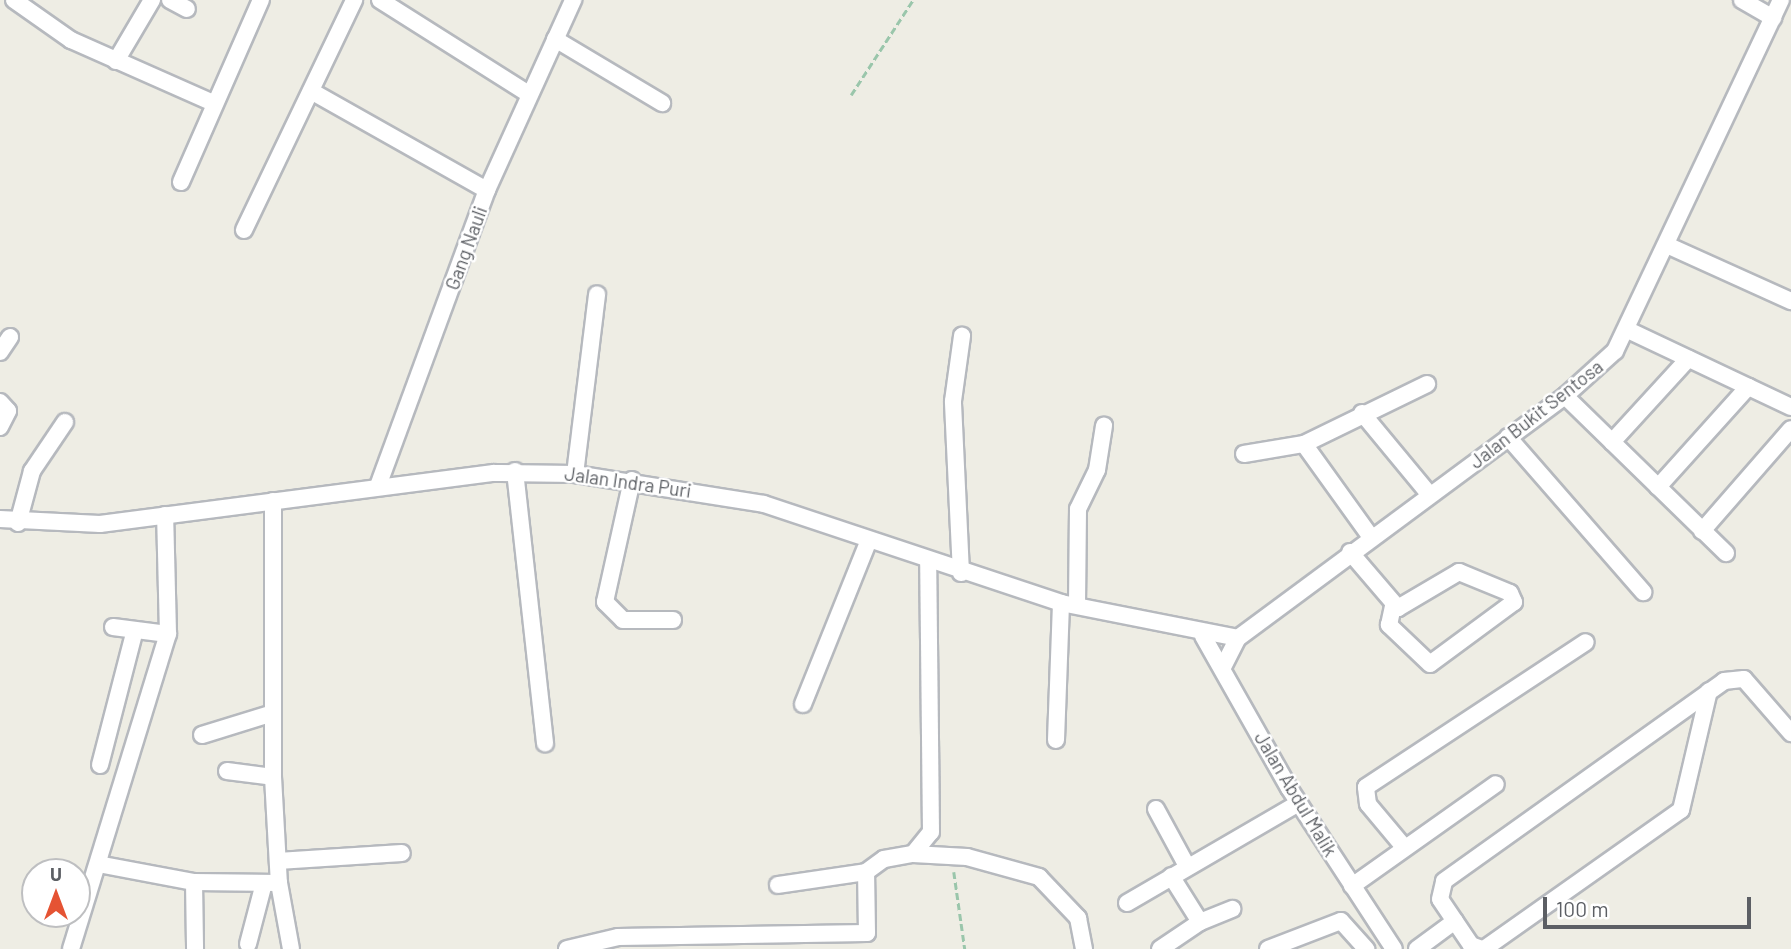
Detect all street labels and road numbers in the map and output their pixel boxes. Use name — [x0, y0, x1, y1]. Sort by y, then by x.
street label: Gang Nauli — [440, 203, 492, 293]
street label: Jalan Bukit Sentosa — [1465, 355, 1607, 473]
street label: Jalan Indra Puri — [563, 462, 693, 502]
street label: Jalan Abdul Malik — [1250, 728, 1342, 860]

